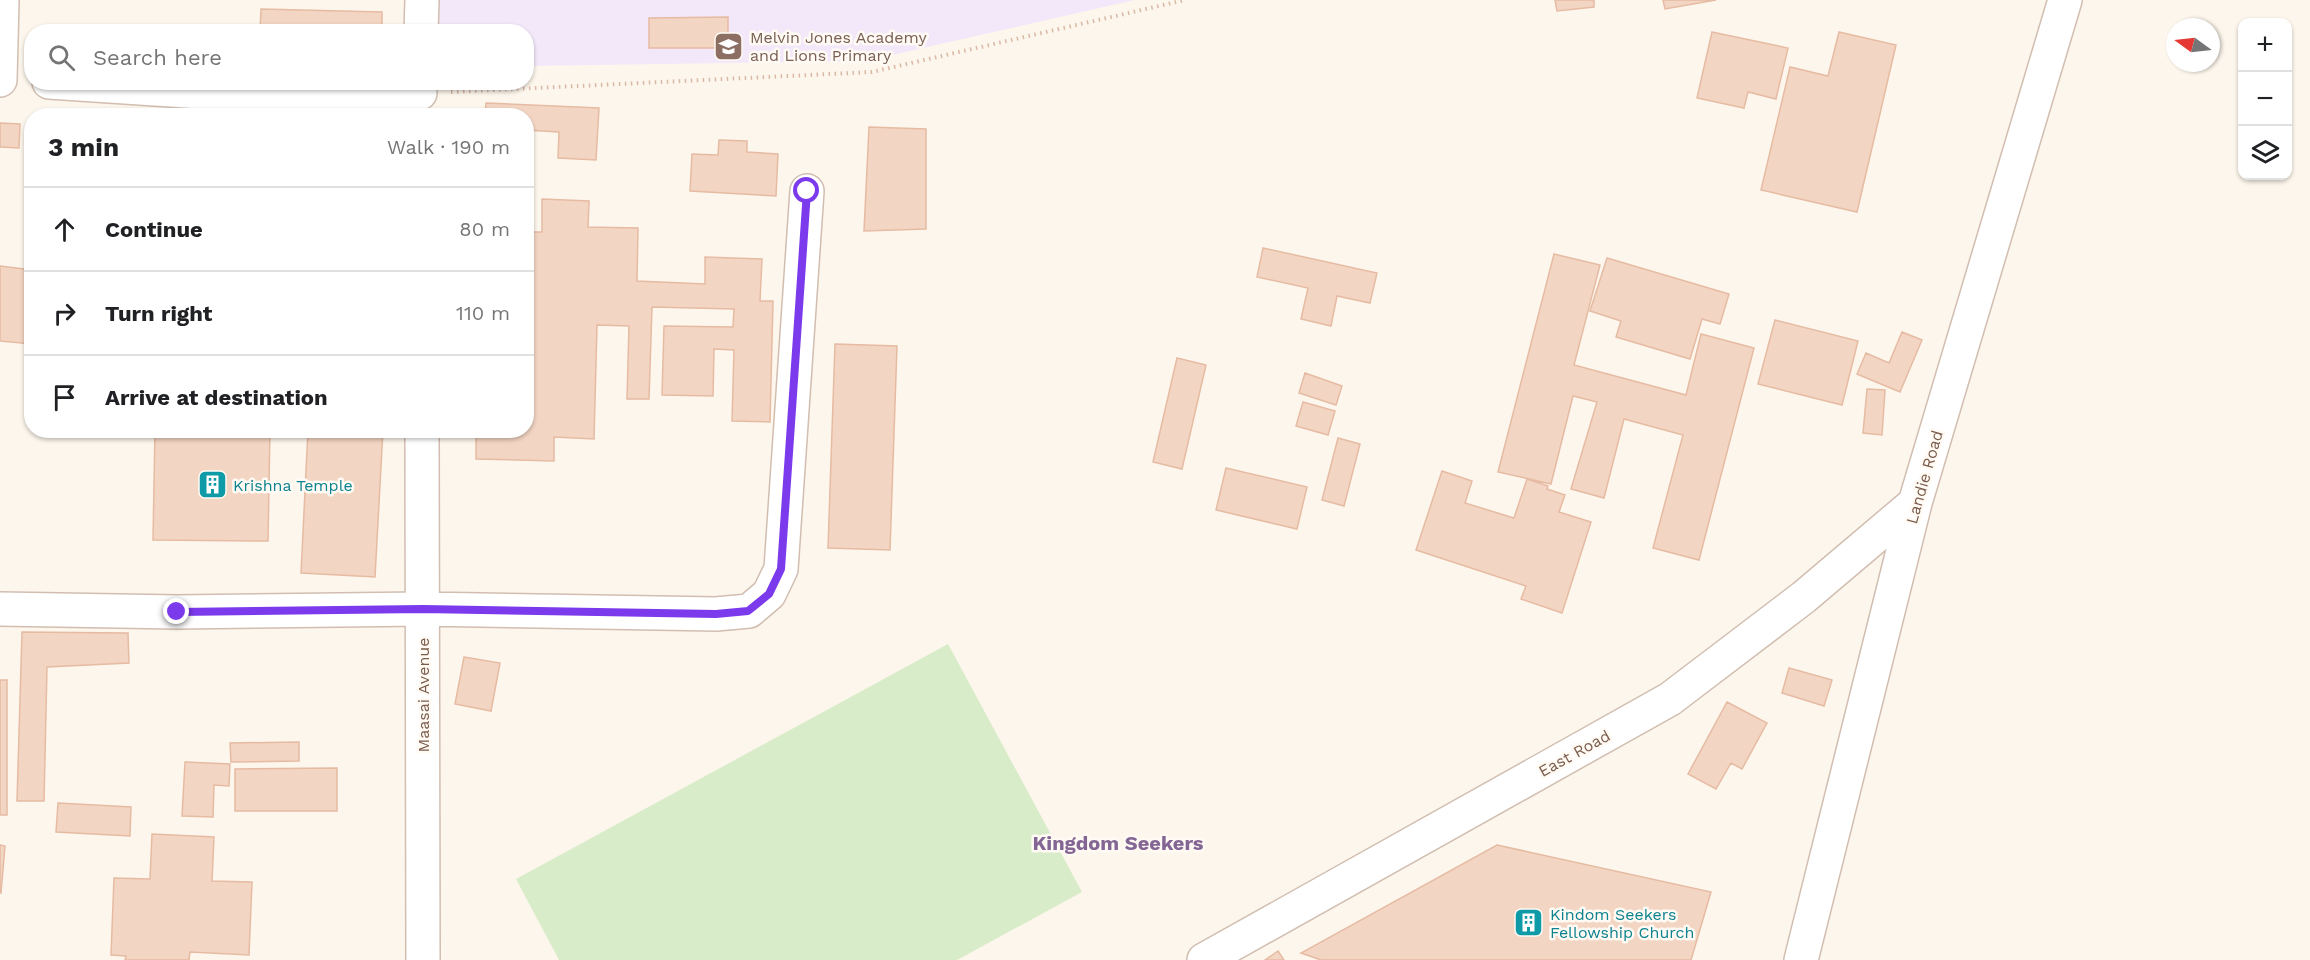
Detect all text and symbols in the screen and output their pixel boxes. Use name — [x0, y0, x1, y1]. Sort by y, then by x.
north arrow — [2166, 18, 2220, 72]
map controls — [2238, 18, 2292, 180]
button: + — [2238, 18, 2292, 72]
search box — [24, 24, 534, 90]
place label: Melvin Jones Academy and Lions Primary — [750, 28, 928, 65]
school or university icon: Melvin Jones Academy and Lions Primary — [713, 30, 745, 62]
icon: search — [45, 41, 78, 74]
text: Search here — [93, 45, 222, 70]
button: − — [2238, 72, 2292, 126]
button: layers — [2238, 126, 2292, 180]
text: 3 min — [48, 132, 119, 162]
text: Walk · 190 m — [387, 135, 510, 159]
route start — [793, 177, 819, 203]
icon: ahead — [48, 213, 81, 246]
text: Continue — [105, 217, 203, 242]
text: 80 m — [459, 217, 510, 241]
icon: right — [48, 297, 81, 330]
text: Turn right — [105, 301, 212, 326]
text: 110 m — [456, 301, 510, 325]
icon: arrive — [48, 381, 81, 414]
text: Arrive at destination — [105, 385, 328, 410]
street label: Landie Road — [1902, 428, 1947, 526]
building icon: Krishna Temple — [196, 469, 228, 501]
place label: Krishna Temple — [233, 476, 353, 495]
route end — [163, 598, 189, 624]
street label: Maasai Avenue — [414, 638, 433, 752]
street label: East Road — [1535, 726, 1613, 781]
district label: Kingdom Seekers — [1033, 831, 1204, 855]
place label: Kindom Seekers Fellowship Church — [1550, 905, 1694, 942]
building icon: Kindom Seekers Fellowship Church — [1513, 907, 1545, 939]

